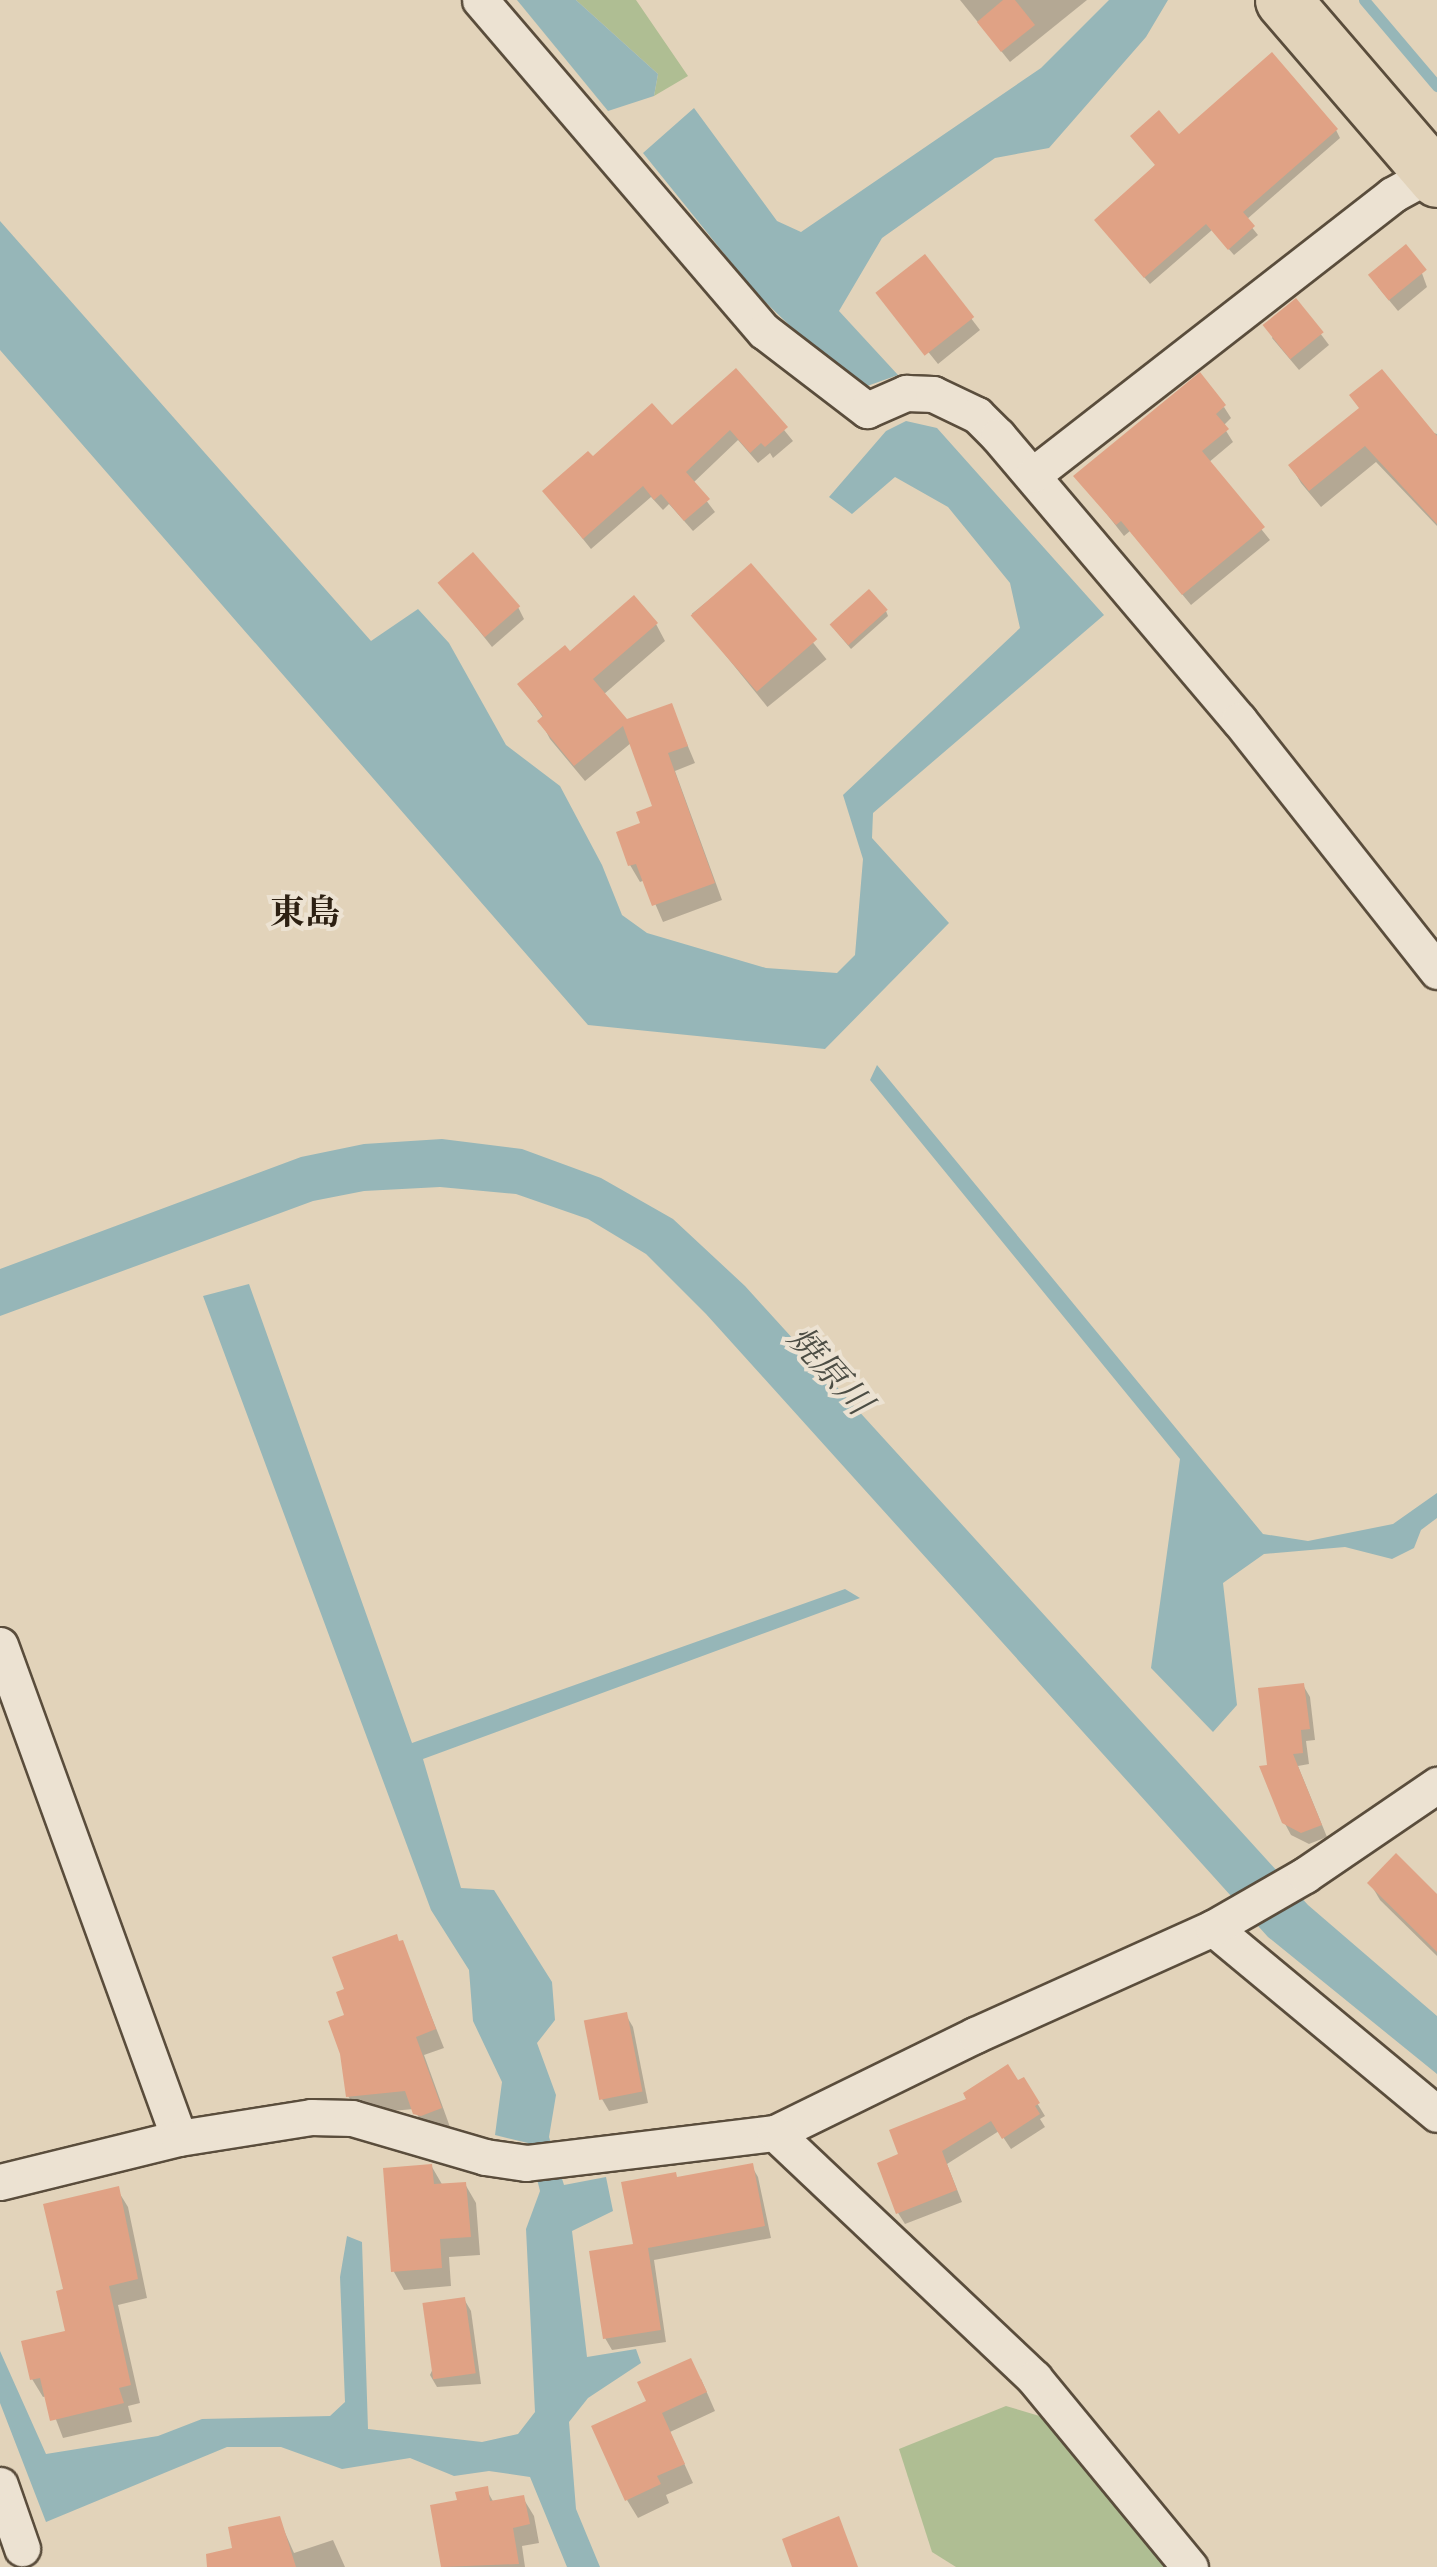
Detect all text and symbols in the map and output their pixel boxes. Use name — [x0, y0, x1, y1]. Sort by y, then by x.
district label: 東島 — [270, 891, 340, 933]
water label: 焼原川 — [779, 1317, 881, 1423]

